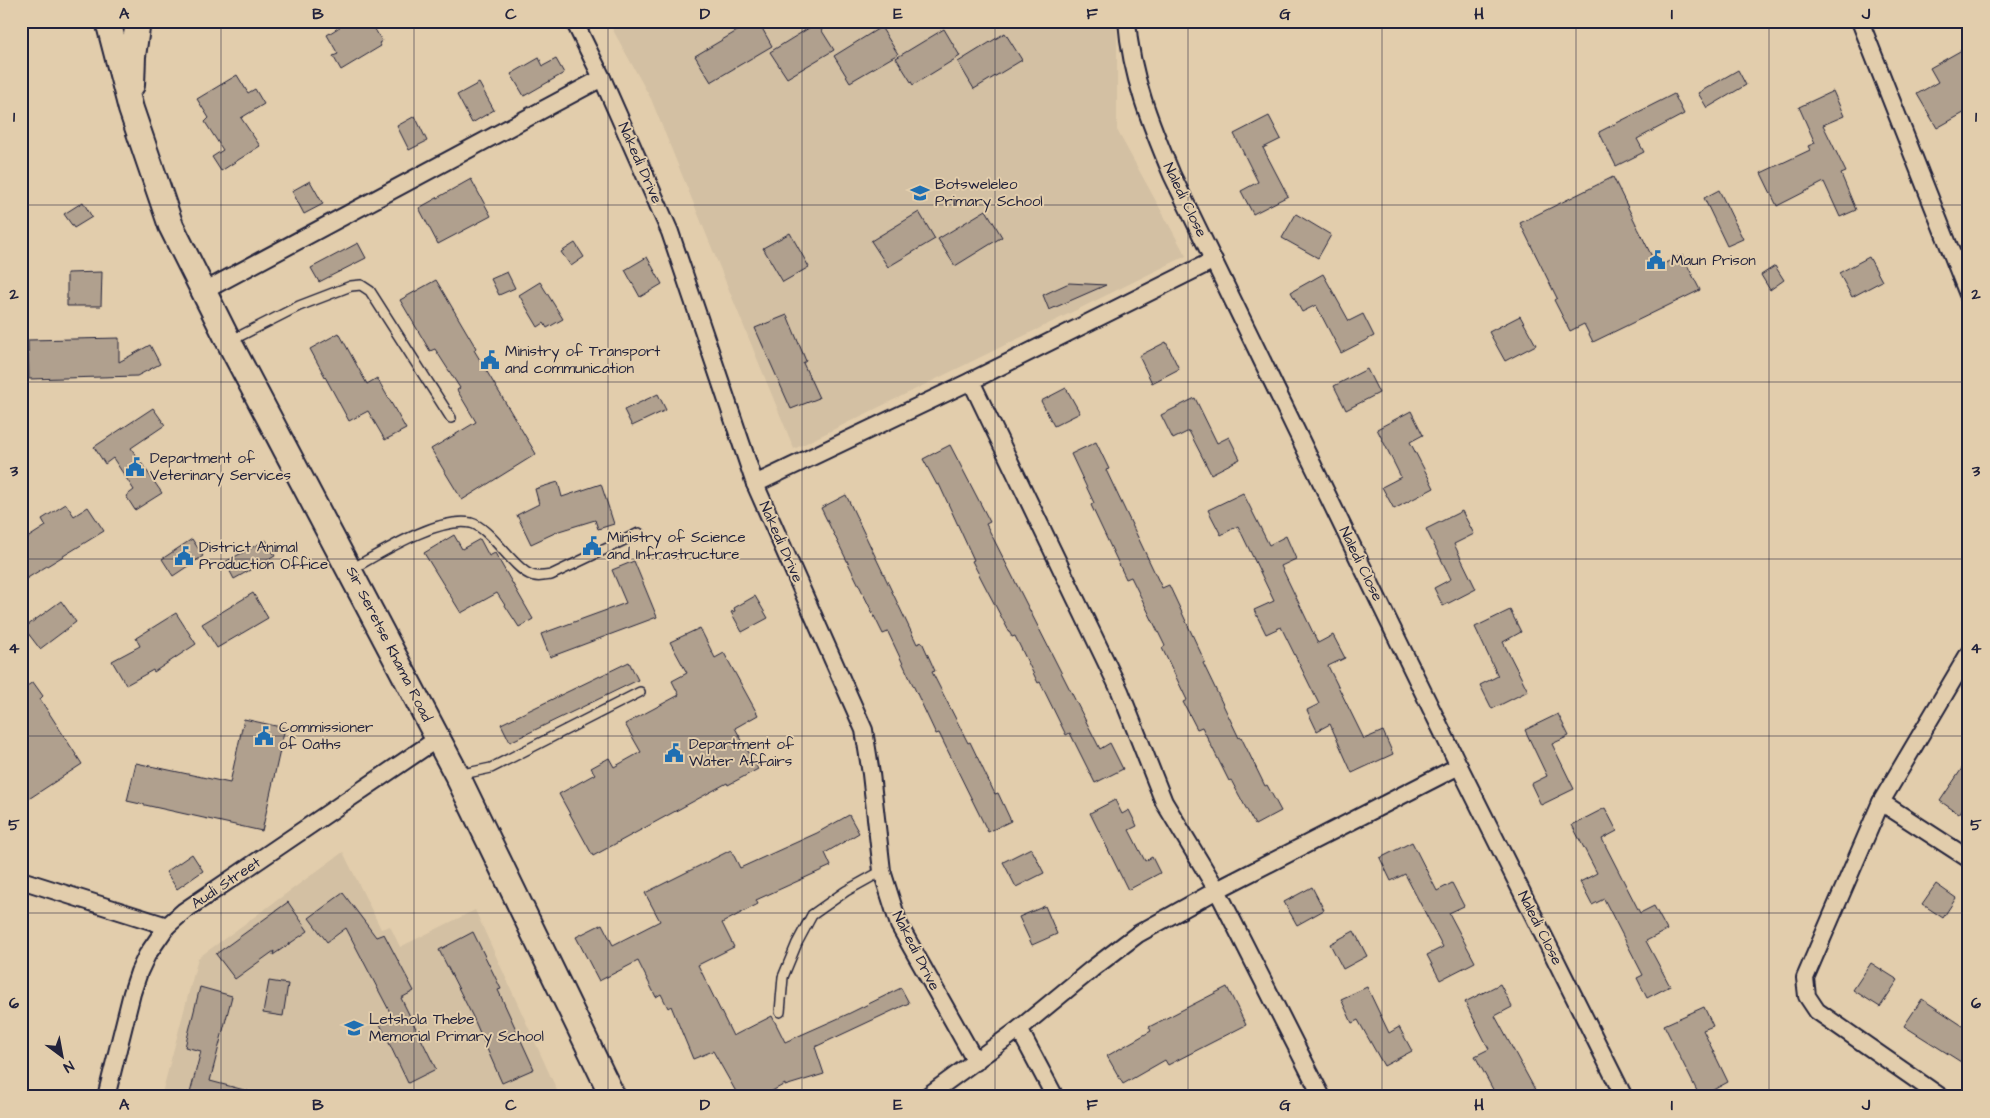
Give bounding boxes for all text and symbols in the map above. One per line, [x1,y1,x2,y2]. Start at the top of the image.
text: A [119,3,130,25]
text: B [312,3,324,25]
text: C [505,3,517,25]
text: D [700,3,711,25]
text: E [893,3,903,25]
text: F [1086,3,1098,25]
text: G [1279,3,1291,25]
text: H [1474,3,1484,25]
text: I [1671,3,1673,25]
text: J [1861,3,1871,25]
text: 1 [13,106,16,128]
text: 1 [1975,106,1978,128]
street label: Nakedi Drive [613,119,667,207]
street label: Naledi Close [1158,159,1212,241]
place label: Botsweleleo Primary School [935,174,1043,213]
school or university icon: Botsweleleo Primary School [909,182,931,204]
public building icon: Maun Prison [1645,249,1667,271]
place label: Maun Prison [1671,250,1756,271]
text: 2 [8,283,19,305]
text: 2 [1970,283,1981,305]
place label: Ministry of Transport and communication [505,341,660,379]
public building icon: Ministry of Transport and communication [479,349,501,371]
place label: Department of Veterinary Services [150,448,292,487]
public building icon: Department of Veterinary Services [124,456,146,478]
text: 3 [9,460,19,482]
text: 3 [1971,460,1981,482]
street label: Nakedi Drive [754,498,808,586]
street label: Naledi Close [1334,523,1388,605]
place label: Ministry of Science and Infrastructure [607,527,746,565]
public building icon: Ministry of Science and Infrastructure [581,535,603,557]
place label: District Animal Production Office [199,537,328,575]
public building icon: District Animal Production Office [173,545,195,567]
street label: Sir Seretse Khama Road [341,563,438,726]
text: 4 [9,637,20,659]
text: 4 [1971,637,1982,659]
place label: Commissioner of Oaths [279,717,373,755]
public building icon: Commissioner of Oaths [253,725,275,747]
place label: Department of Water Affairs [689,734,794,772]
public building icon: Department of Water Affairs [663,742,685,764]
text: 5 [8,814,20,836]
text: 5 [1970,814,1982,836]
street label: Audi Street [187,852,265,914]
street label: Naledi Close [1512,887,1568,969]
street label: Nakedi Drive [887,908,945,994]
text: 6 [9,992,19,1014]
text: 6 [1971,992,1981,1014]
place label: Letshola Thebe Memorial Primary School [369,1009,544,1048]
school or university icon: Letshola Thebe Memorial Primary School [343,1017,365,1039]
north arrow [38,1030,88,1080]
text: N [59,1055,77,1077]
text: A [119,1094,130,1116]
text: B [312,1094,324,1116]
text: C [505,1094,517,1116]
text: D [700,1094,711,1116]
text: E [893,1094,903,1116]
text: F [1086,1094,1098,1116]
text: G [1279,1094,1291,1116]
text: H [1474,1094,1484,1116]
text: I [1671,1094,1673,1116]
text: J [1861,1094,1871,1116]

